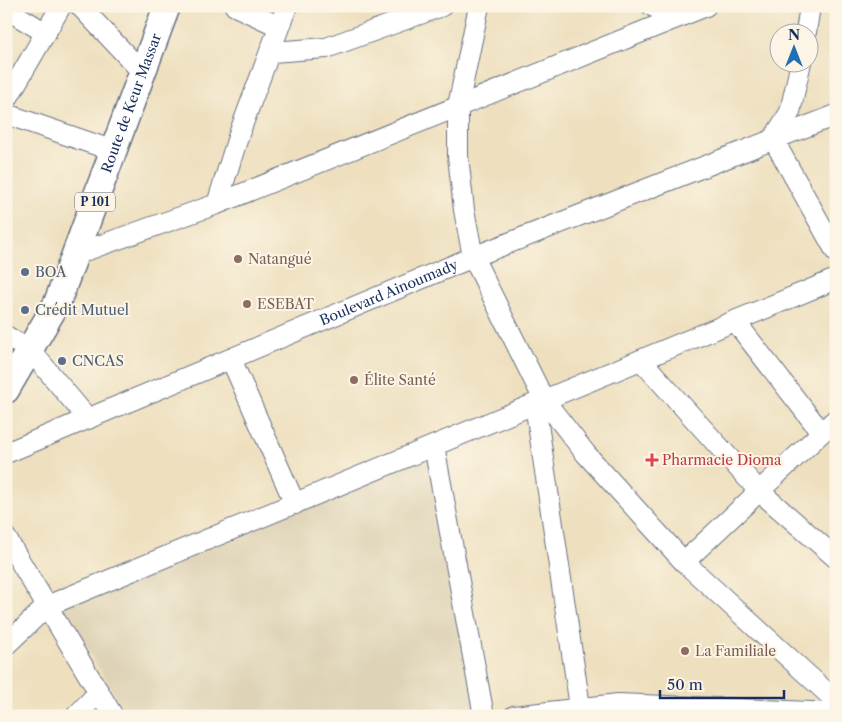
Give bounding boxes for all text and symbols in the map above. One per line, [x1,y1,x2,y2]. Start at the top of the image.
north arrow [770,22,820,72]
text: N [788,26,800,44]
street label: Route de Keur Massar [97,31,165,175]
road number: P 101 [75,192,115,212]
place label: Natangué [248,250,312,268]
marker: Natangué [232,253,244,265]
street label: Boulevard Ainoumady [317,255,461,329]
place label: BOA [35,263,67,281]
marker: BOA [19,266,31,278]
place label: ESEBAT [257,295,314,313]
marker: ESEBAT [241,298,253,310]
place label: Crédit Mutuel [35,301,129,319]
marker: Crédit Mutuel [19,304,31,316]
place label: CNCAS [72,352,124,370]
marker: CNCAS [56,355,68,367]
place label: Élite Santé [364,371,436,389]
marker: Élite Santé [348,374,360,386]
place label: Pharmacie Dioma [662,451,782,469]
marker: Pharmacie Dioma [646,454,658,466]
place label: La Familiale [695,642,776,660]
marker: La Familiale [679,645,691,657]
scale bar [660,667,783,699]
text: 50 m [667,675,703,694]

